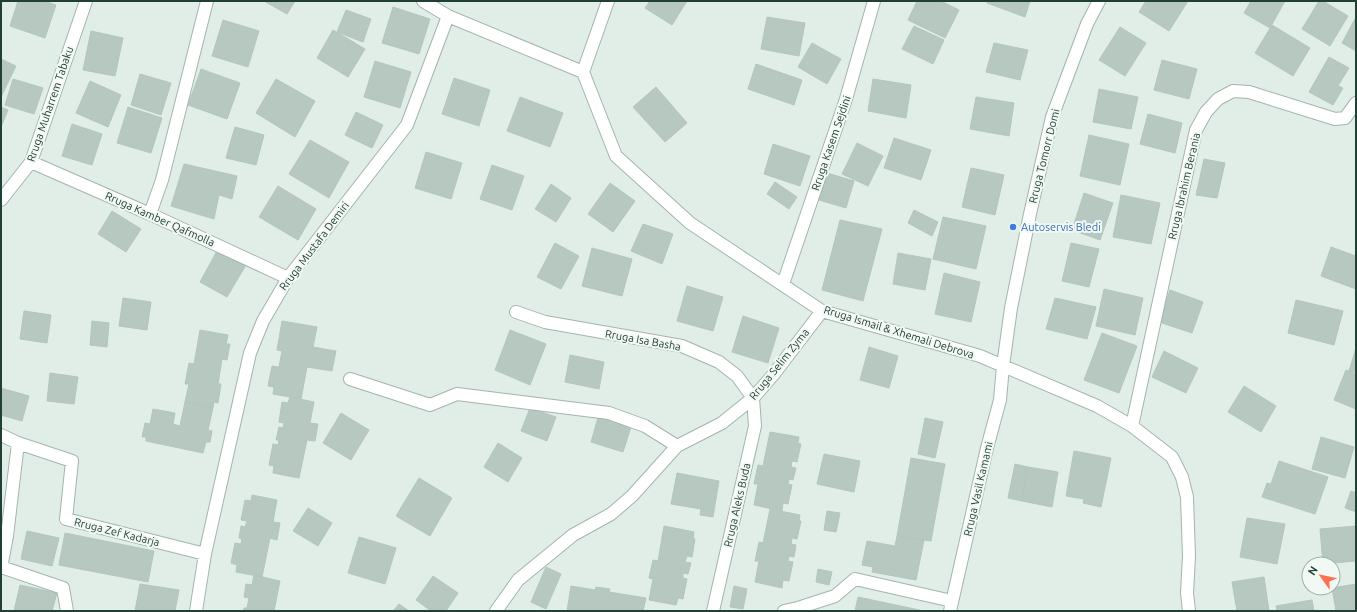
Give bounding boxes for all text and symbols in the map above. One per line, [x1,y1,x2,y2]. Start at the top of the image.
street label: Rruga Muharrem Tabaku [25,45,75,163]
street label: Rruga Kasem Sejdini [809,94,853,192]
street label: Rruga Tomorr Domi [1026,107,1062,205]
street label: Rruga Ibrahim Berania [1166,131,1202,241]
street label: Rruga Kamber Qafmolla [103,189,217,249]
street label: Rruga Mustafa Demiri [277,199,351,293]
place label: Autoservis Bledi [1021,221,1101,233]
marker: Autoservis Bledi [1008,222,1018,232]
street label: Rruga Ismail & Xhemali Debrova [822,303,976,361]
street label: Rruga Selim Zyma [747,326,811,402]
street label: Rruga Isa Basha [604,327,682,353]
street label: Rruga Vasil Kamami [961,440,995,538]
street label: Rruga Aleks Buda [721,462,753,548]
street label: Rruga Zef Kadarja [73,516,161,548]
north arrow [1301,556,1341,596]
text: N [1305,564,1320,577]

